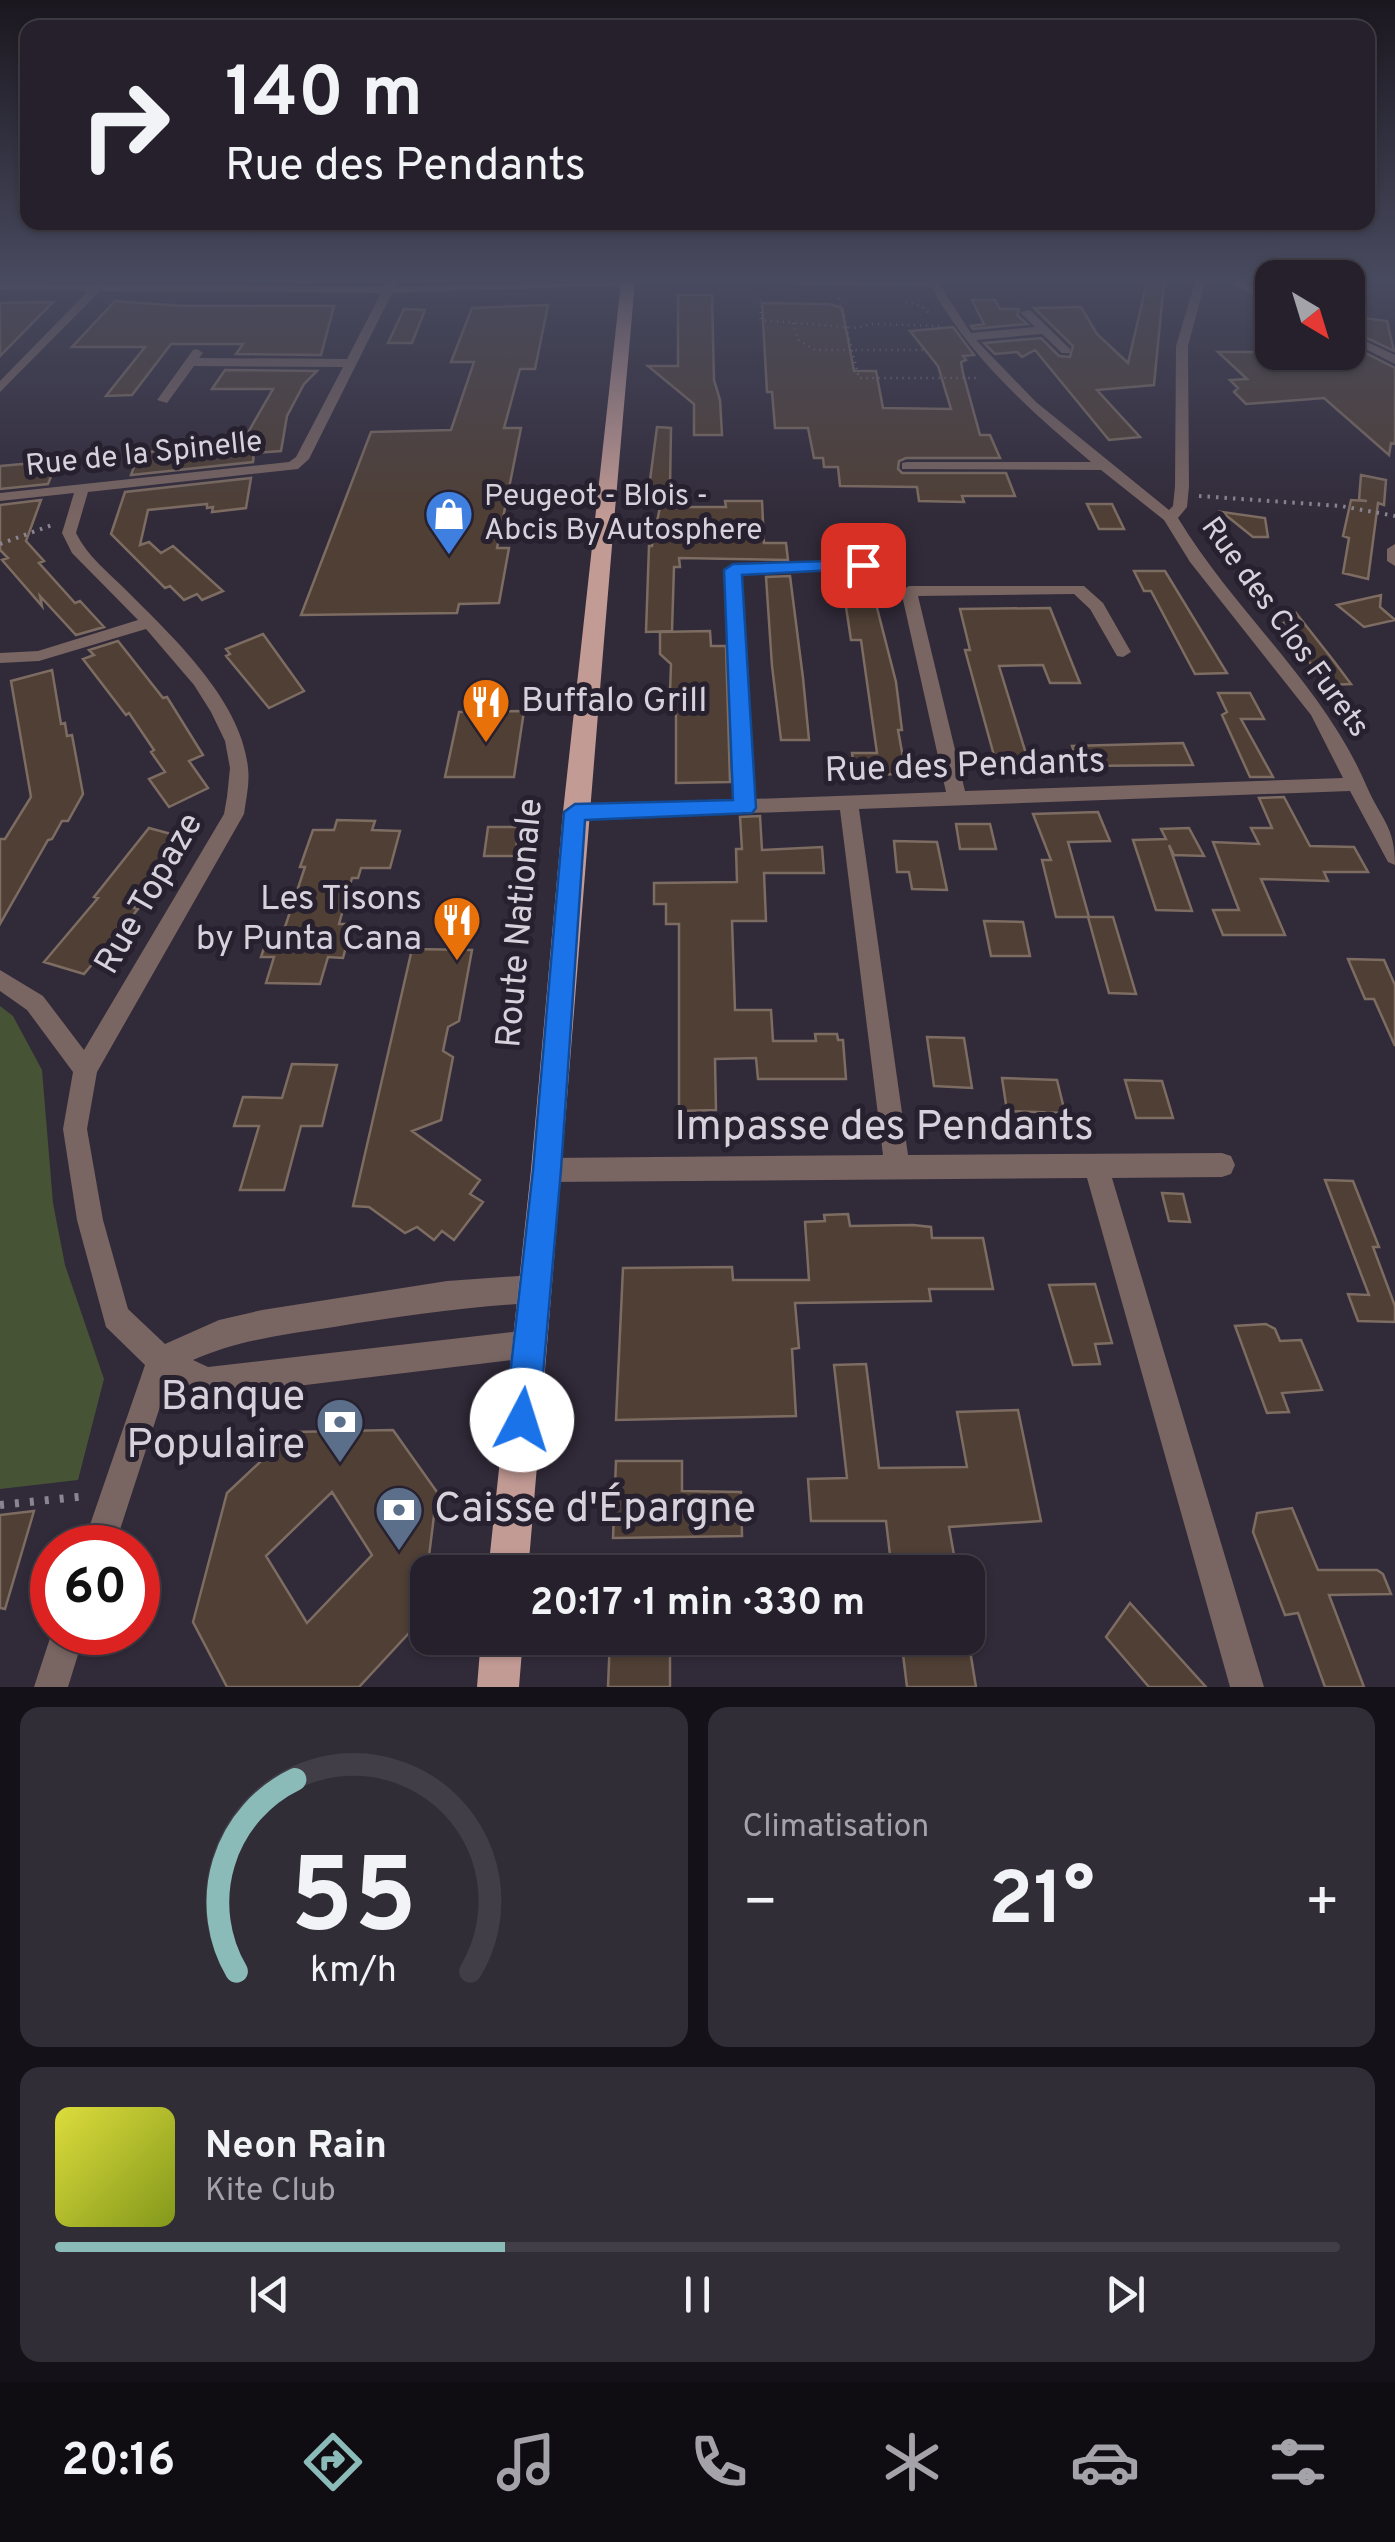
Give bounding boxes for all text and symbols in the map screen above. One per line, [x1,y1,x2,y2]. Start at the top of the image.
text: 140 m [225,52,423,141]
icon: right [60,60,190,190]
text: Rue des Pendants [225,139,586,196]
north arrow [1255,260,1365,370]
map controls [1255,260,1365,370]
street label: Rue de la Spinelle [24,424,264,486]
place label: Peugeot - Blois - Abcis By Autosphere [484,479,762,550]
shop icon: Peugeot - Blois - Abcis By Autosphere [423,488,475,556]
street label: Rue des Clos Furets [1192,511,1376,745]
pin [821,523,906,608]
icon: arrive [836,538,891,593]
restaurant icon: Buffalo Grill [460,676,512,744]
place label: Buffalo Grill [521,680,707,724]
street label: Rue des Pendants [824,740,1106,794]
street label: Route Nationale [488,796,554,1050]
street label: Rue Topaze [86,805,214,983]
place label: Les Tisons by Punta Cana [196,878,422,962]
restaurant icon: Les Tisons by Punta Cana [431,894,483,962]
street label: Impasse des Pendants [674,1102,1094,1155]
position arrow [470,1368,574,1472]
place label: Banque Populaire [126,1372,305,1473]
bank icon: Banque Populaire [314,1396,366,1464]
place label: Caisse d'Épargne [434,1482,756,1537]
bank icon: Caisse d'Épargne [373,1484,425,1552]
speed limit sign: 60 [30,1525,160,1655]
text: 20:17 · 1 min · 330 m [530,1580,865,1629]
text: Climatisation [743,1808,929,1848]
text: 55 [290,1837,417,1969]
text: 21° [988,1856,1095,1951]
text: − [743,1870,778,1940]
text: + [1305,1870,1340,1940]
text: km/h [310,1949,397,1995]
text: Neon Rain [205,2123,387,2172]
text: Kite Club [205,2172,336,2212]
icon: previous [242,2267,297,2322]
icon: pause [670,2267,725,2322]
icon: next [1098,2267,1153,2322]
icon: directions [298,2427,368,2497]
icon: music [491,2427,561,2497]
icon: phone [684,2427,754,2497]
icon: climate [877,2427,947,2497]
icon: car [1070,2427,1140,2497]
icon: filters [1263,2427,1333,2497]
text: 20:16 [62,2434,175,2491]

